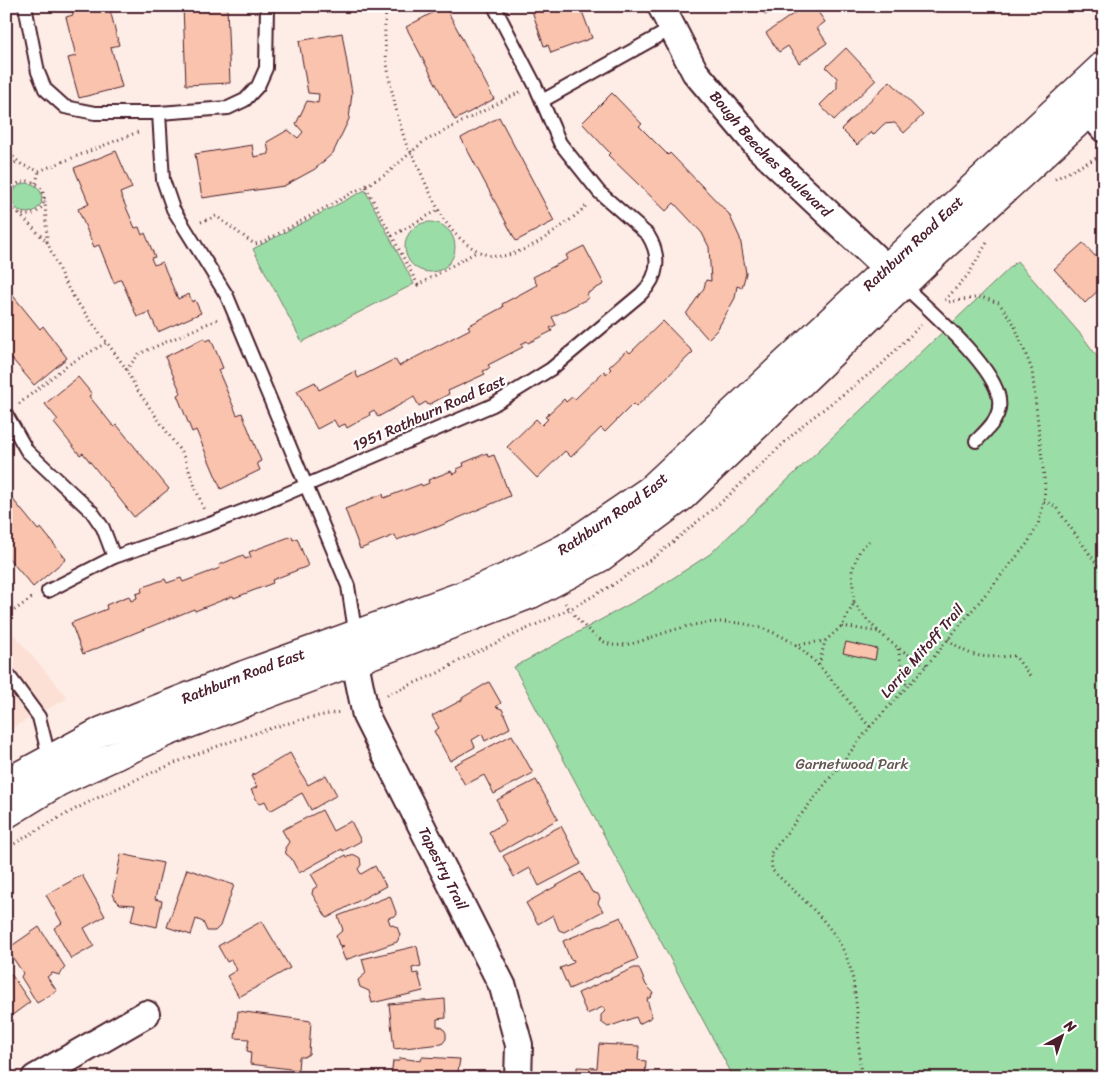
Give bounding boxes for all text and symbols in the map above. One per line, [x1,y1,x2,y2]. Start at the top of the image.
street label: Bough Beeches Boulevard [703,85,839,225]
street label: Rathburn Road East [857,189,970,298]
street label: 1951 Rathburn Road East [348,367,510,459]
street label: Rathburn Road East [553,466,675,563]
street label: Lorrie Mitoff Trail [873,597,971,704]
street label: Rathburn Road East [178,641,309,711]
park label: Garnetwood Park [796,751,909,777]
street label: Tapestry Trail [411,822,475,915]
north arrow [1038,1012,1088,1062]
text: N [1058,1013,1082,1039]

